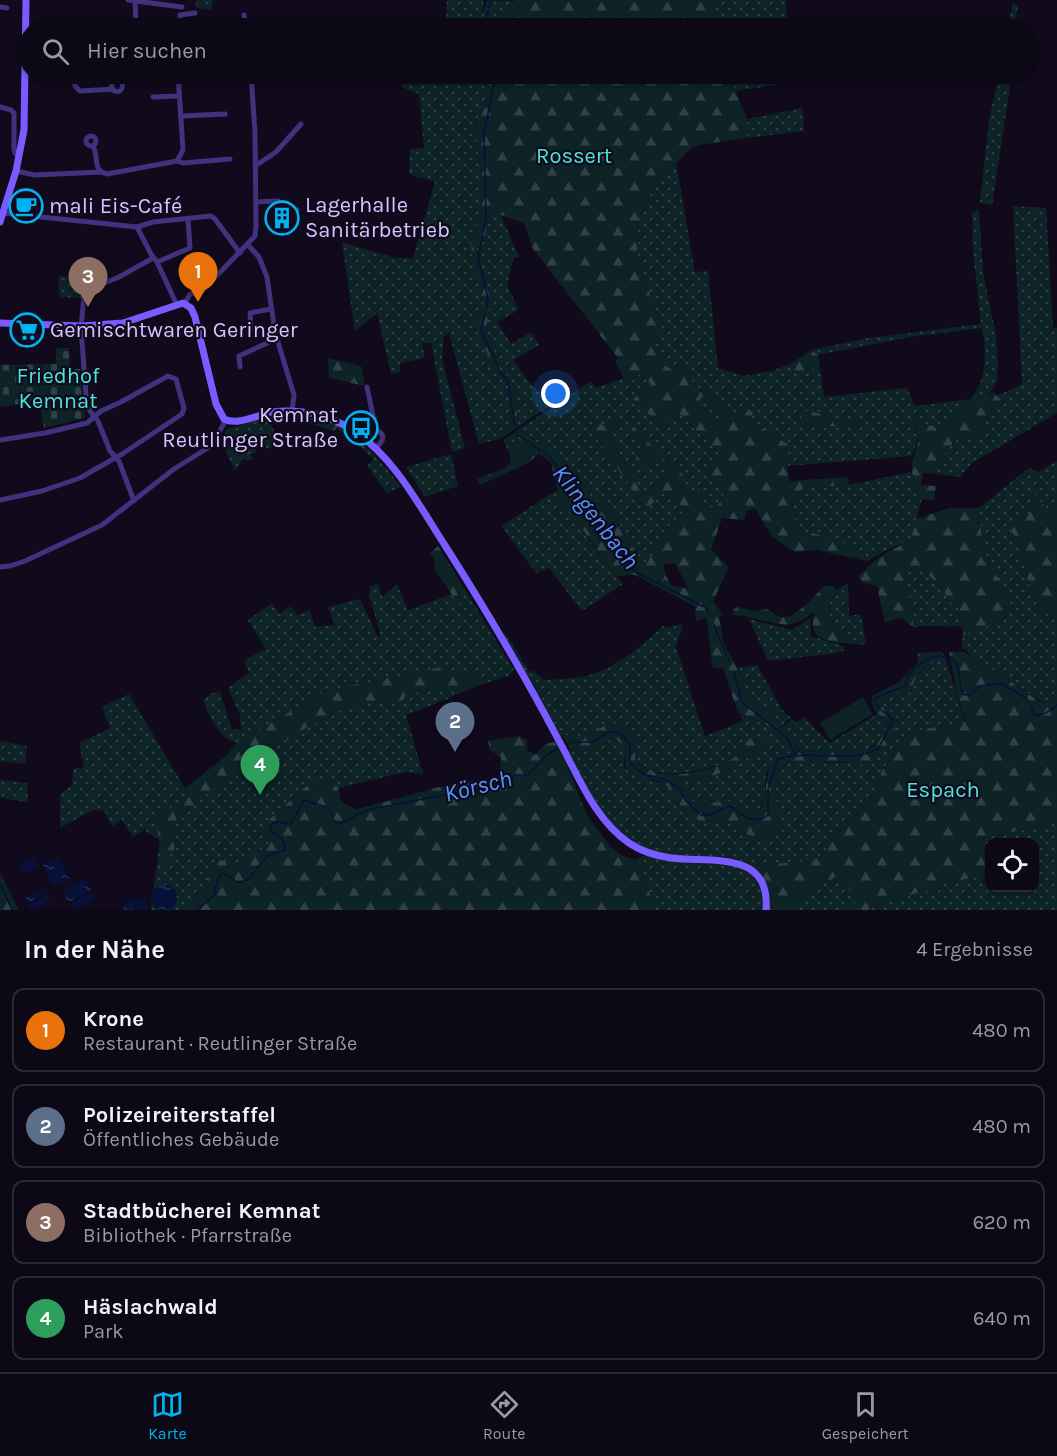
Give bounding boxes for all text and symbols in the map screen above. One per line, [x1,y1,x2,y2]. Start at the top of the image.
search box [18,18,1039,84]
icon: search [39,35,72,68]
text: Hier suchen [87,38,207,64]
park label: Rossert [536,143,612,169]
cafe icon: mali Eis-Café [8,188,44,224]
place label: Lagerhalle Sanitärbetrieb [305,192,450,243]
place label: mali Eis-Café [49,193,182,219]
building icon: Lagerhalle Sanitärbetrieb [264,200,300,236]
pin: 1 [178,252,218,302]
pin: 3 [68,258,107,307]
supermarket icon: Gemischtwaren Geringer [9,312,45,348]
place label: Gemischtwaren Geringer [50,317,298,343]
park label: Friedhof Kemnat [16,363,100,414]
your location [541,379,570,408]
place label: Kemnat Reutlinger Straße [162,402,338,453]
bus stop icon: Kemnat Reutlinger Straße [343,410,379,446]
water label: Klingenbach [547,460,645,574]
pin: 2 [436,702,474,752]
pin: 4 [240,746,280,795]
water label: Körsch [441,764,515,808]
park label: Espach [906,777,980,803]
map controls [985,838,1039,892]
button: locate [985,838,1039,892]
text: In der Nähe [24,934,165,965]
text: 4 Ergebnisse [916,938,1033,961]
text: Krone [83,1006,144,1032]
text: 1 [42,1019,49,1042]
text: 480 m [972,1019,1031,1042]
text: Restaurant · Reutlinger Straße [83,1032,357,1055]
text: Polizeireiterstaffel [83,1102,276,1128]
text: 2 [39,1115,52,1138]
text: 480 m [972,1115,1031,1138]
text: Öffentliches Gebäude [83,1128,279,1151]
text: Stadtbücherei Kemnat [83,1198,320,1224]
text: 3 [39,1211,52,1234]
text: 620 m [973,1211,1031,1234]
text: Bibliothek · Pfarrstraße [83,1224,292,1247]
text: Häslachwald [83,1294,218,1320]
text: 4 [40,1307,51,1330]
text: 640 m [973,1307,1031,1330]
text: Park [83,1320,124,1343]
tab: Karte [148,1388,187,1443]
tab: Route [483,1388,525,1443]
tab: Gespeichert [822,1388,909,1443]

